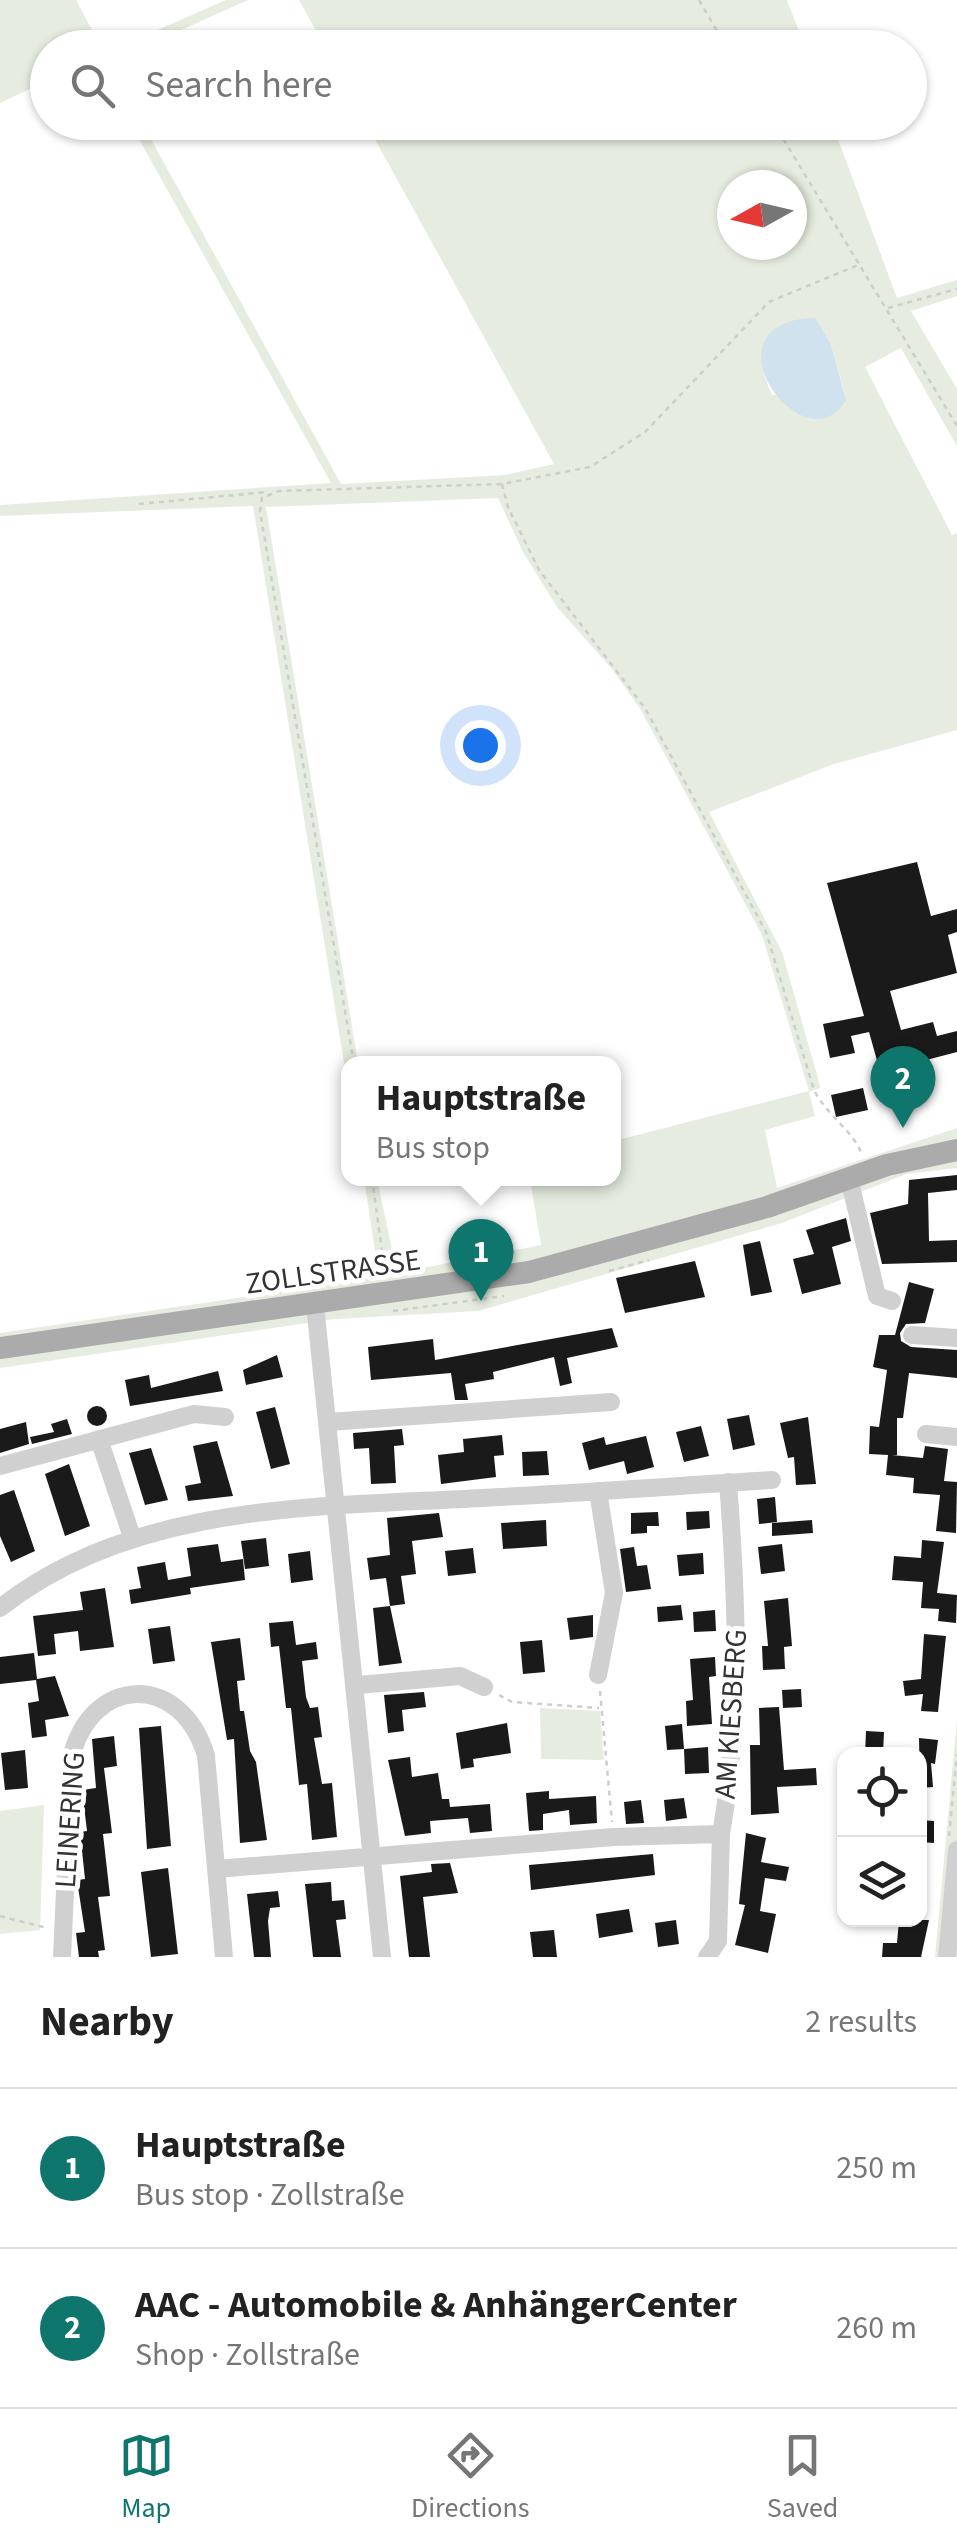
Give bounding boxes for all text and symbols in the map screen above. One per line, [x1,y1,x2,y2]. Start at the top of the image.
search box [30,30,927,140]
icon: search [65,58,120,113]
text: Search here [145,58,332,112]
north arrow [717,170,807,260]
your location [455,720,506,771]
pin: 2 [870,1046,936,1128]
popup [341,1056,621,1186]
text: Hauptstraße [376,1071,586,1125]
text: Bus stop [376,1125,490,1171]
pin: 1 [448,1218,514,1301]
street label: ZOLLSTRASSE [243,1238,423,1306]
street label: AM KIESBERG [704,1628,758,1800]
map controls [837,1747,927,1927]
button: locate [837,1747,927,1837]
street label: LEINERING [44,1750,96,1890]
button: layers [837,1837,927,1927]
text: Nearby [40,1992,174,2052]
text: 2 results [805,1999,917,2045]
text: Hauptstraße [135,2118,346,2172]
text: 1 [64,2145,81,2191]
text: 250 m [836,2145,917,2191]
text: Bus stop · Zollstraße [135,2172,405,2218]
text: AAC - Automobile & AnhängerCenter [135,2278,737,2332]
text: 2 [64,2305,81,2351]
text: 260 m [836,2305,917,2351]
text: Shop · Zollstraße [135,2332,360,2378]
tab: Map [119,2428,174,2528]
tab: Directions [411,2428,530,2528]
tab: Saved [767,2428,838,2528]

